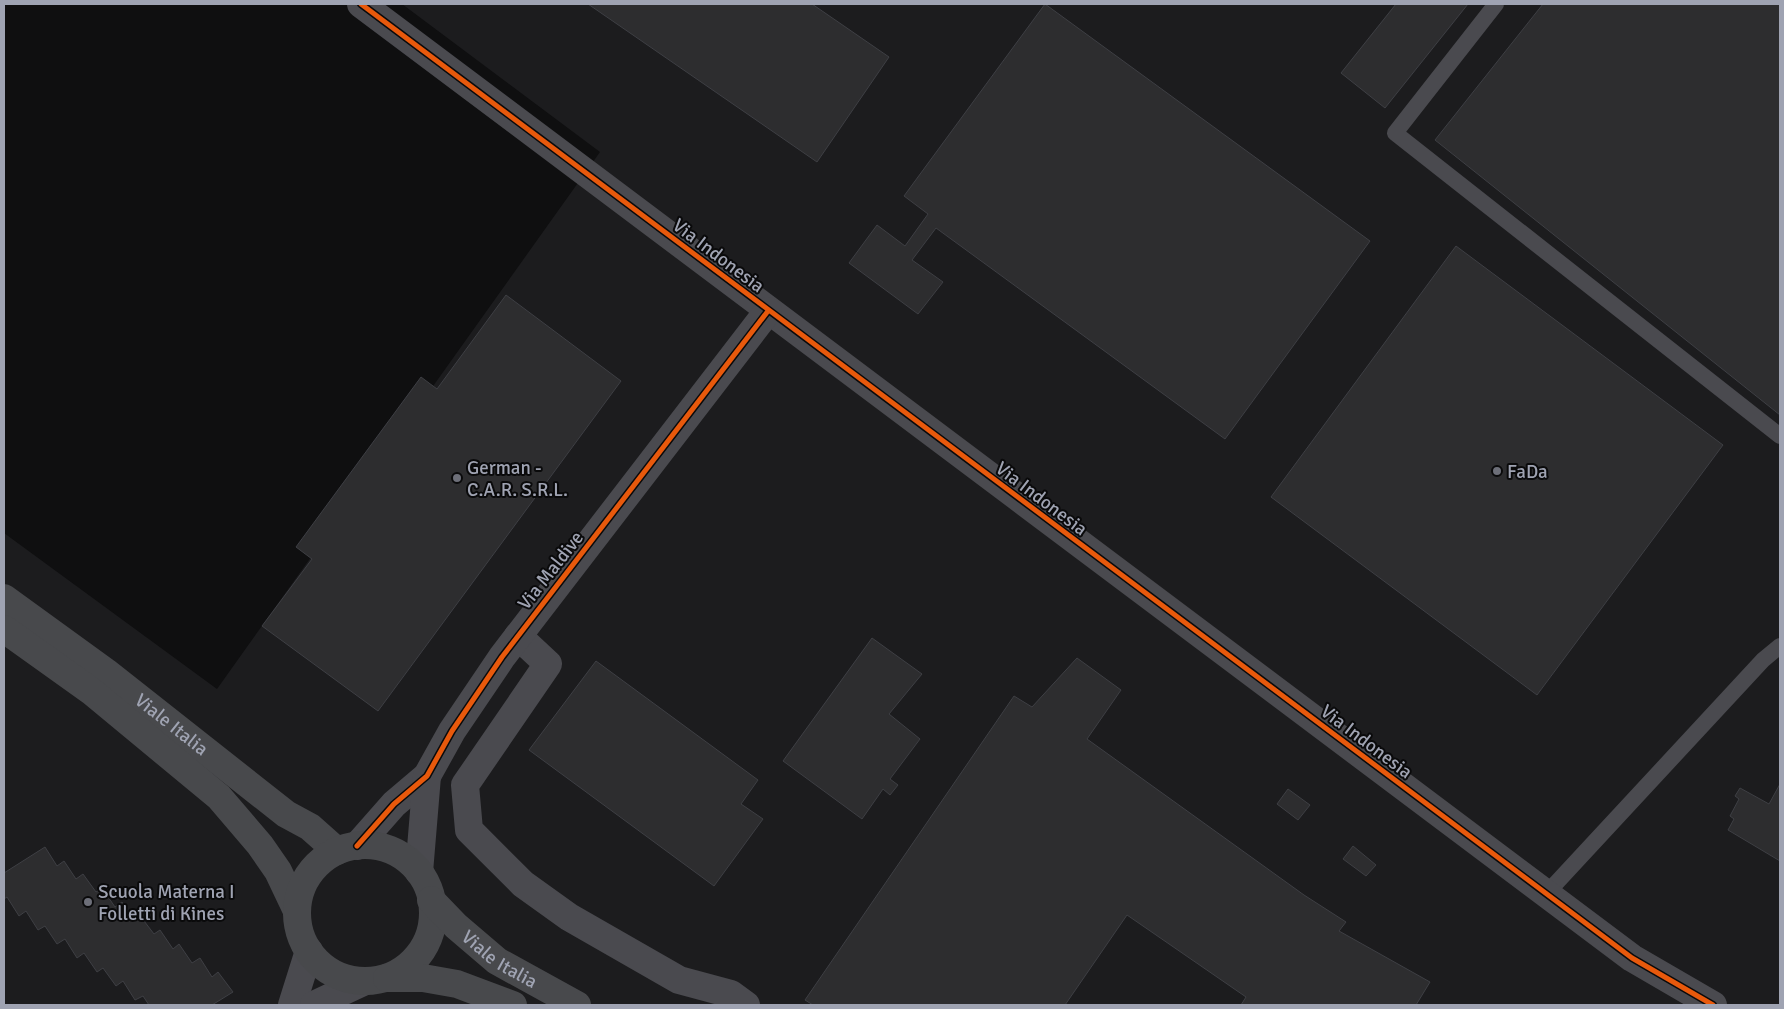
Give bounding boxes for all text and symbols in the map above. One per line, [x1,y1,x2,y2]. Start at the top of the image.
street label: Via Indonesia [668,213,769,298]
place label: German - C.A.R. S.R.L. [467,456,568,502]
street label: Via Indonesia [991,456,1092,541]
place label: FaDa [1507,460,1548,484]
marker: FaDa [1491,465,1503,477]
marker: German - C.A.R. S.R.L. [451,472,463,484]
street label: Via Maldive [513,527,589,615]
street label: Viale Italia [130,688,213,761]
street label: Via Indonesia [1316,699,1417,784]
place label: Scuola Materna I Folletti di Kines [98,880,235,926]
marker: Scuola Materna I Folletti di Kines [82,896,94,908]
street label: Viale Italia [456,925,541,994]

